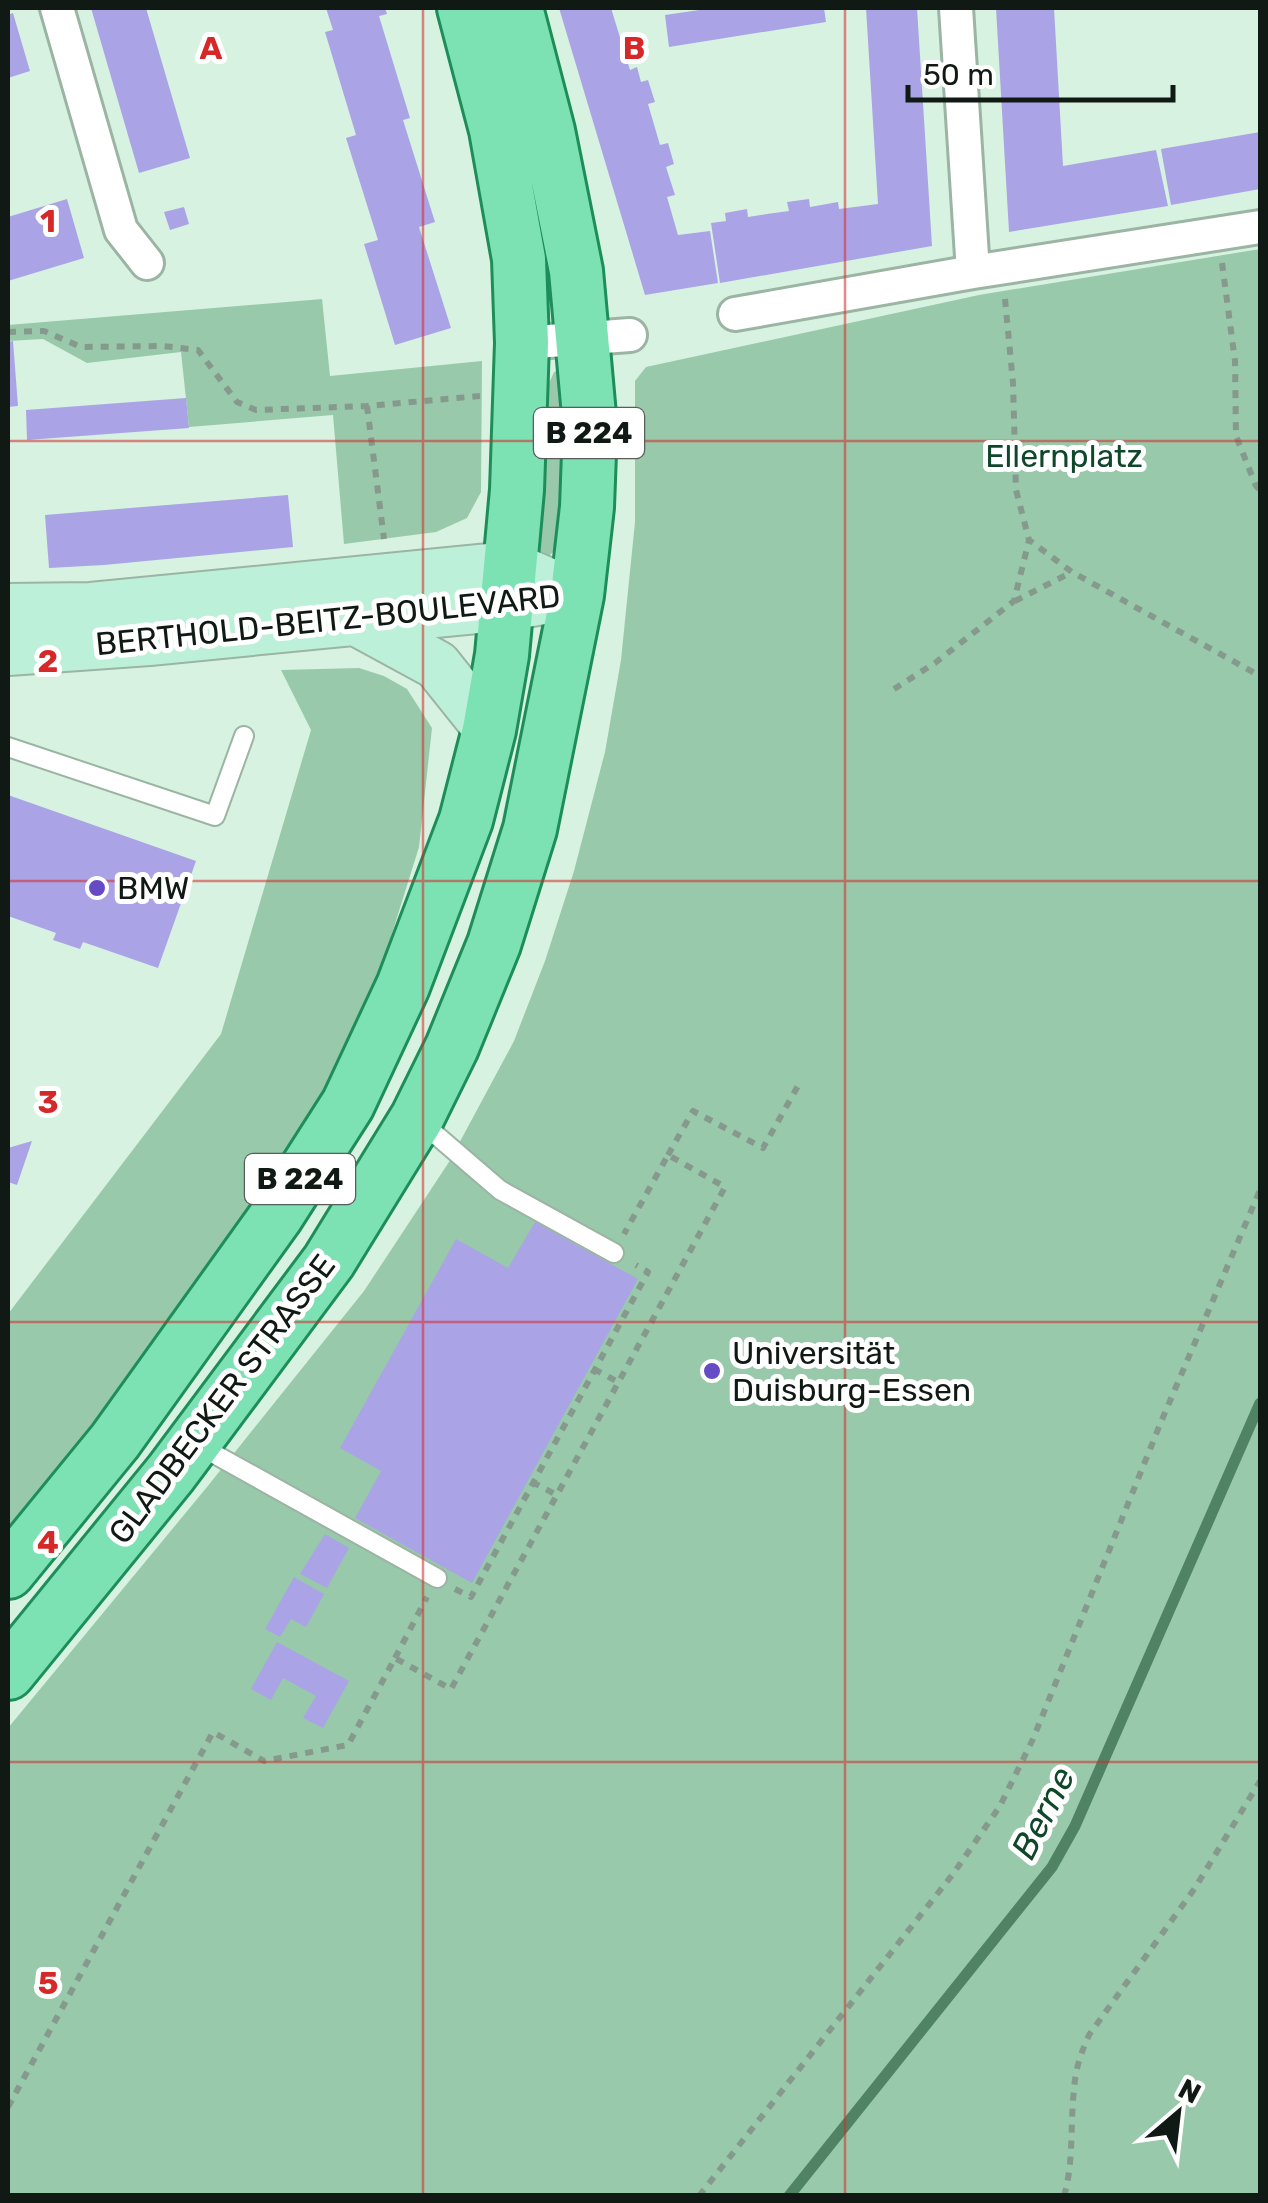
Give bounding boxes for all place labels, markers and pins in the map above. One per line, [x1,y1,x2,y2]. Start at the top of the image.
place label: BMW [117,869,189,907]
marker: BMW [86,877,108,899]
place label: Universität Duisburg-Essen [732,1334,971,1409]
marker: Universität Duisburg-Essen [701,1360,723,1382]

